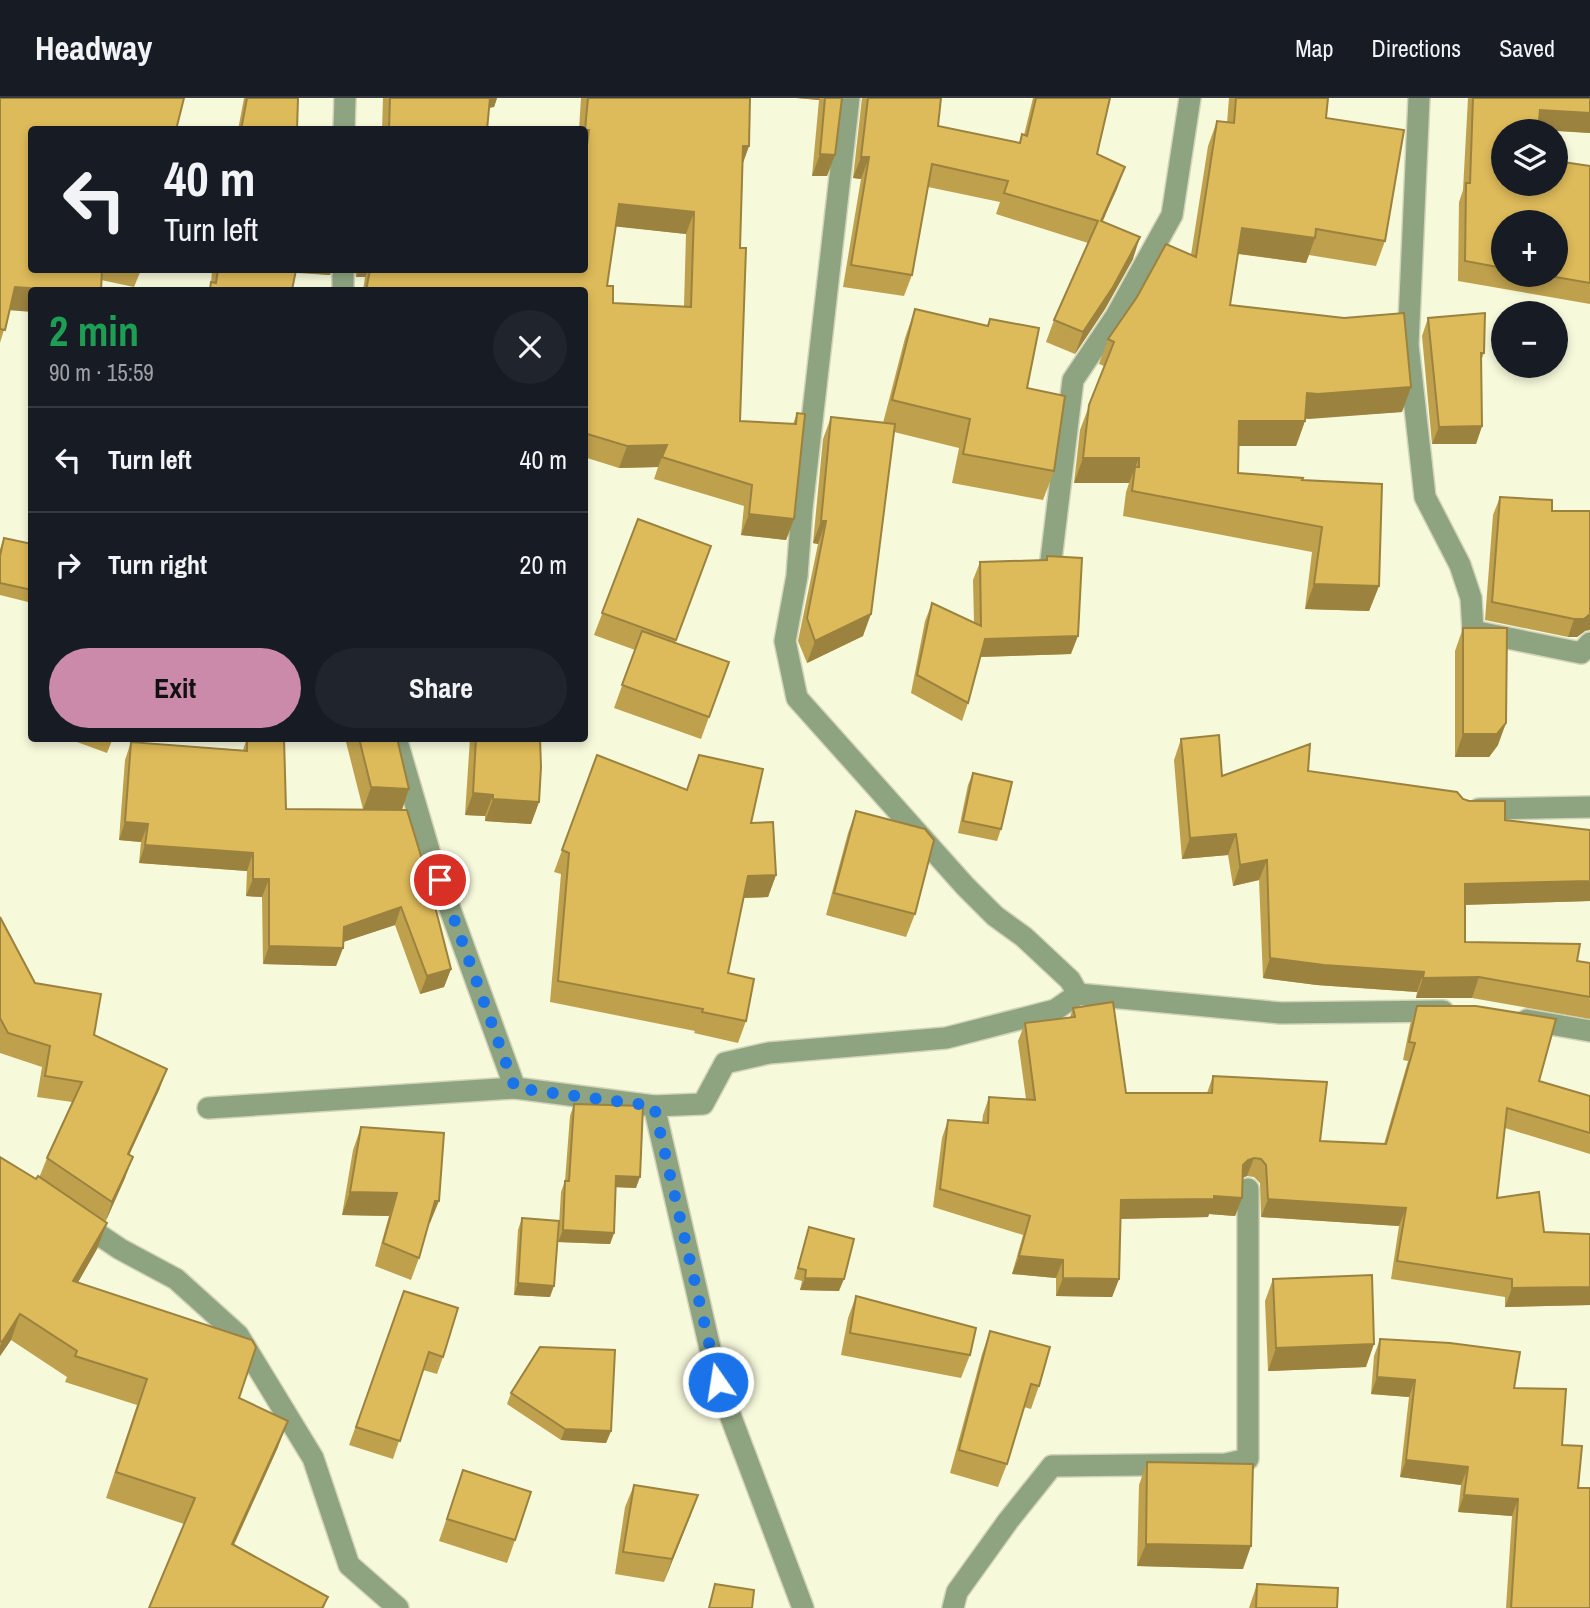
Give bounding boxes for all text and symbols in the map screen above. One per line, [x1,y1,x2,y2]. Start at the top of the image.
text: Headway [35,26,152,70]
text: Map [1295,32,1333,64]
text: Directions [1371,32,1461,64]
text: Saved [1499,32,1555,64]
map controls [1491,119,1568,378]
button: layers [1491,119,1568,196]
text: 40 m [164,145,256,211]
icon: left [49,154,140,245]
text: Turn left [164,208,258,251]
button: + [1491,210,1568,287]
button: − [1491,301,1568,378]
text: 2 min [49,303,139,359]
button: close [493,310,567,384]
text: 90 m · 15:59 [49,357,154,388]
icon: left [49,441,87,479]
text: Turn left [108,442,192,477]
text: 40 m [520,442,567,477]
icon: right [49,546,87,584]
text: Turn right [108,547,207,582]
text: 20 m [520,547,567,582]
button: Exit [49,648,301,728]
button: Share [315,648,567,728]
pin [410,850,470,910]
icon: arrive [421,861,459,899]
position arrow [681,1345,755,1419]

